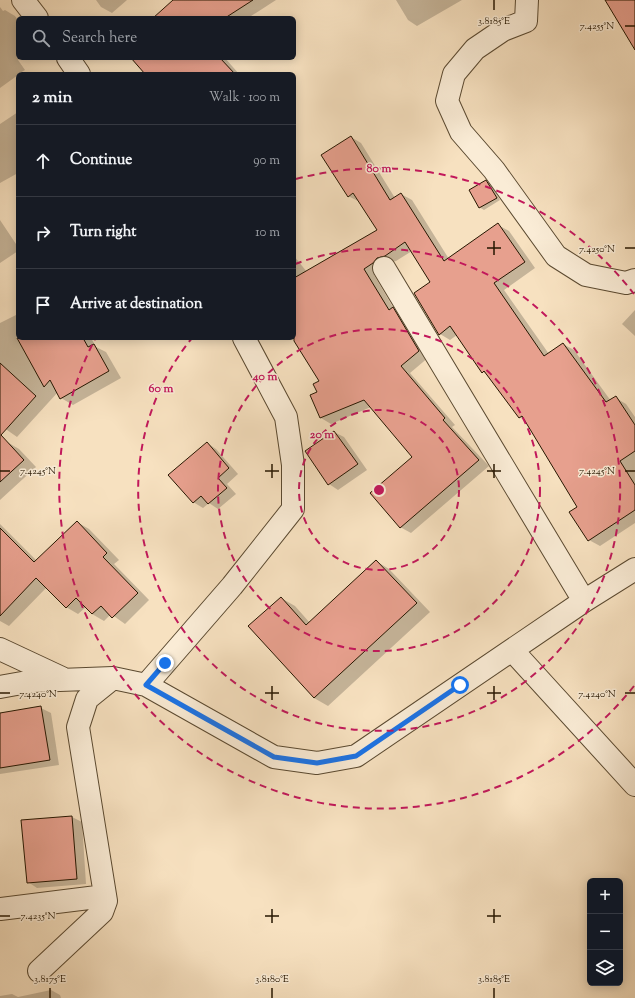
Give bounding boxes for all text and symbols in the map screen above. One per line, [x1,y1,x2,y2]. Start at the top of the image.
text: 3.8185°E [478,14,510,29]
search box [16,16,296,60]
text: 7.4255°N [580,19,614,34]
icon: search [30,27,52,49]
text: Search here [62,28,137,49]
text: 2 min [32,86,73,110]
text: Walk · 100 m [209,89,280,107]
icon: ahead [32,150,54,172]
text: Continue [70,150,132,171]
text: 90 m [253,152,280,170]
text: 80 m [367,160,391,178]
icon: right [32,222,54,244]
text: Turn right [70,222,136,243]
text: 10 m [255,224,280,242]
text: 7.4250°N [579,242,615,257]
icon: arrive [32,294,54,316]
text: Arrive at destination [70,294,203,315]
text: 40 m [252,368,277,386]
text: 60 m [149,380,173,398]
text: 20 m [310,426,334,444]
text: 7.4245°N [20,464,56,479]
text: 7.4245°N [579,464,615,479]
centre of rings [372,483,386,497]
route end [156,654,174,672]
route start [451,676,469,694]
text: 7.4240°N [19,687,57,702]
text: 7.4240°N [578,687,616,702]
map controls [587,878,623,986]
button: + [587,878,623,914]
text: 7.4235°N [21,909,55,924]
button: − [587,914,623,950]
button: layers [587,950,623,986]
text: 3.8175°E [34,972,66,987]
text: 3.8180°E [255,972,289,987]
text: 3.8185°E [478,972,510,987]

